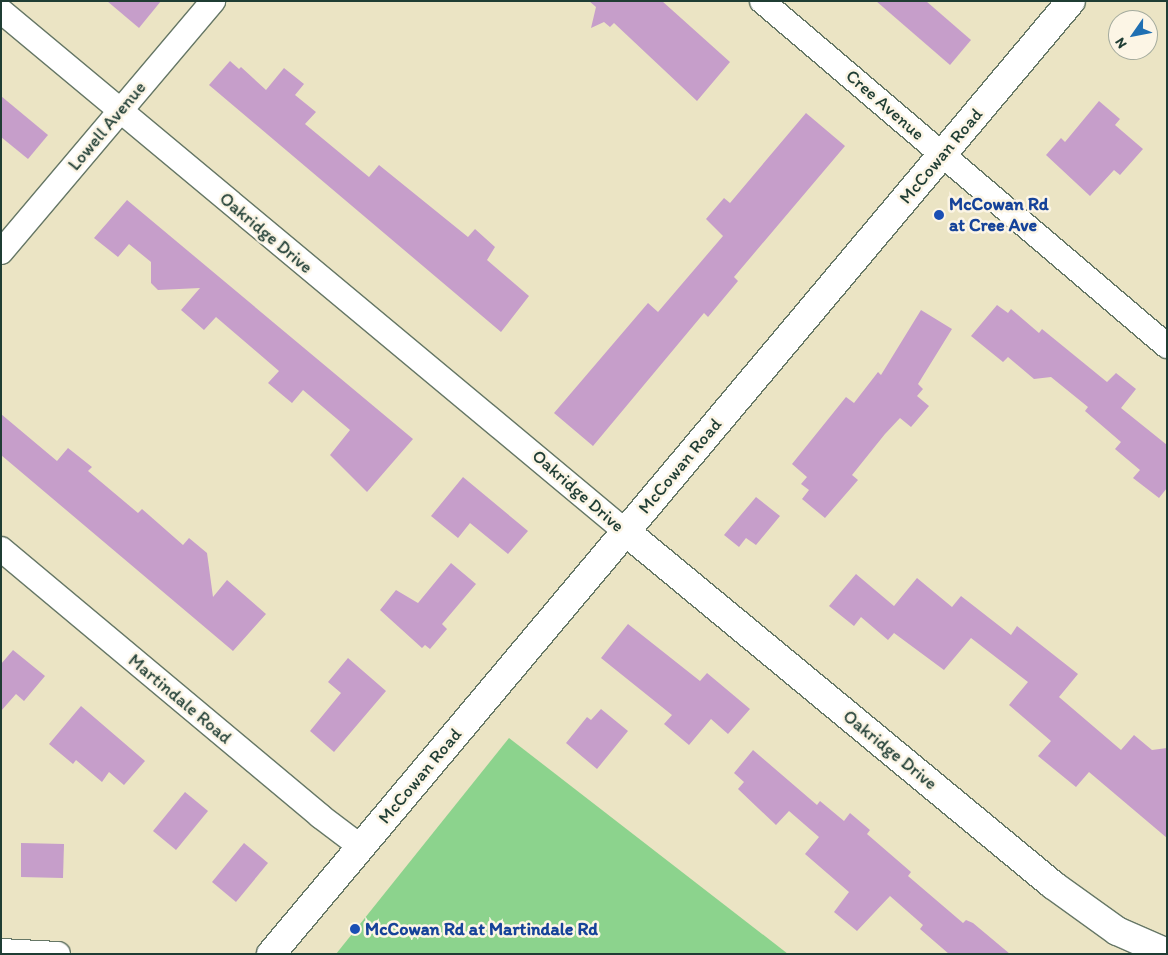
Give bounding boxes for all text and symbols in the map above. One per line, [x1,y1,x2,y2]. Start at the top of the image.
north arrow [1108,10,1158,60]
text: N [1111,34,1131,51]
street label: Cree Avenue [842,65,928,145]
street label: Lowell Avenue [63,77,151,175]
street label: McCowan Road [895,104,987,208]
street label: Oakridge Drive [215,188,317,278]
place label: McCowan Rd at Cree Ave [949,194,1048,236]
marker: McCowan Rd at Cree Ave [933,209,945,221]
street label: McCowan Road [634,414,726,518]
street label: Oakridge Drive [527,445,629,537]
street label: Martindale Road [124,650,236,748]
street label: Oakridge Drive [838,705,942,795]
street label: McCowan Road [374,724,466,828]
place label: McCowan Rd at Martindale Rd [365,918,599,940]
marker: McCowan Rd at Martindale Rd [349,923,361,935]

